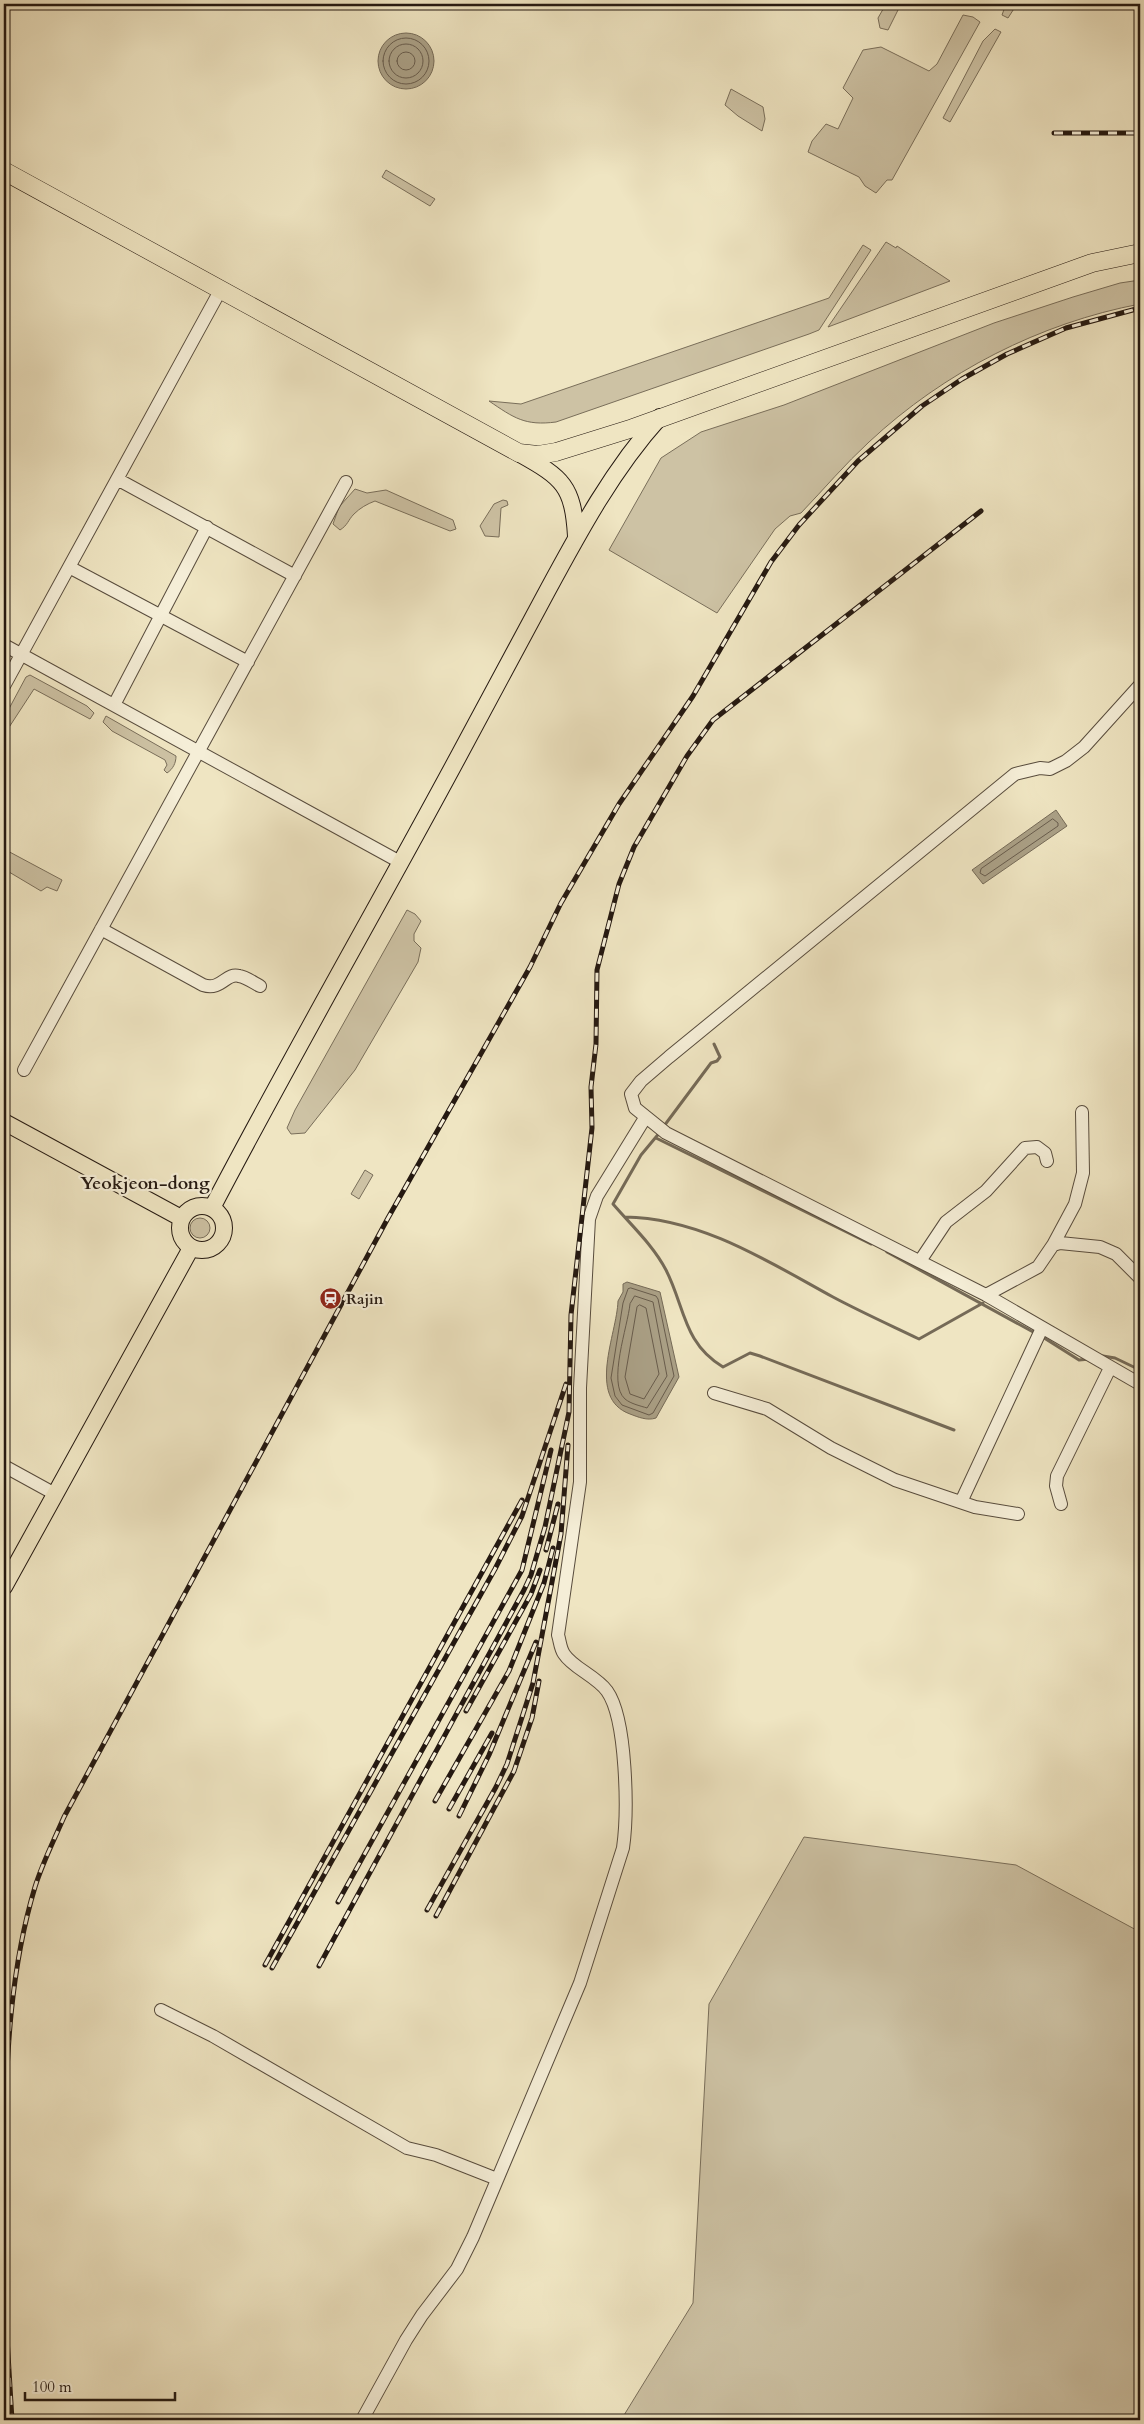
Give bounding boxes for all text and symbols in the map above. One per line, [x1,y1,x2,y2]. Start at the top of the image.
district label: Yeokjeon-dong [80,1171,210,1196]
station icon: Rajin [318,1287,342,1311]
place label: Rajin [346,1289,384,1309]
scale bar [25,2369,175,2401]
text: 100 m [32,2377,72,2397]

